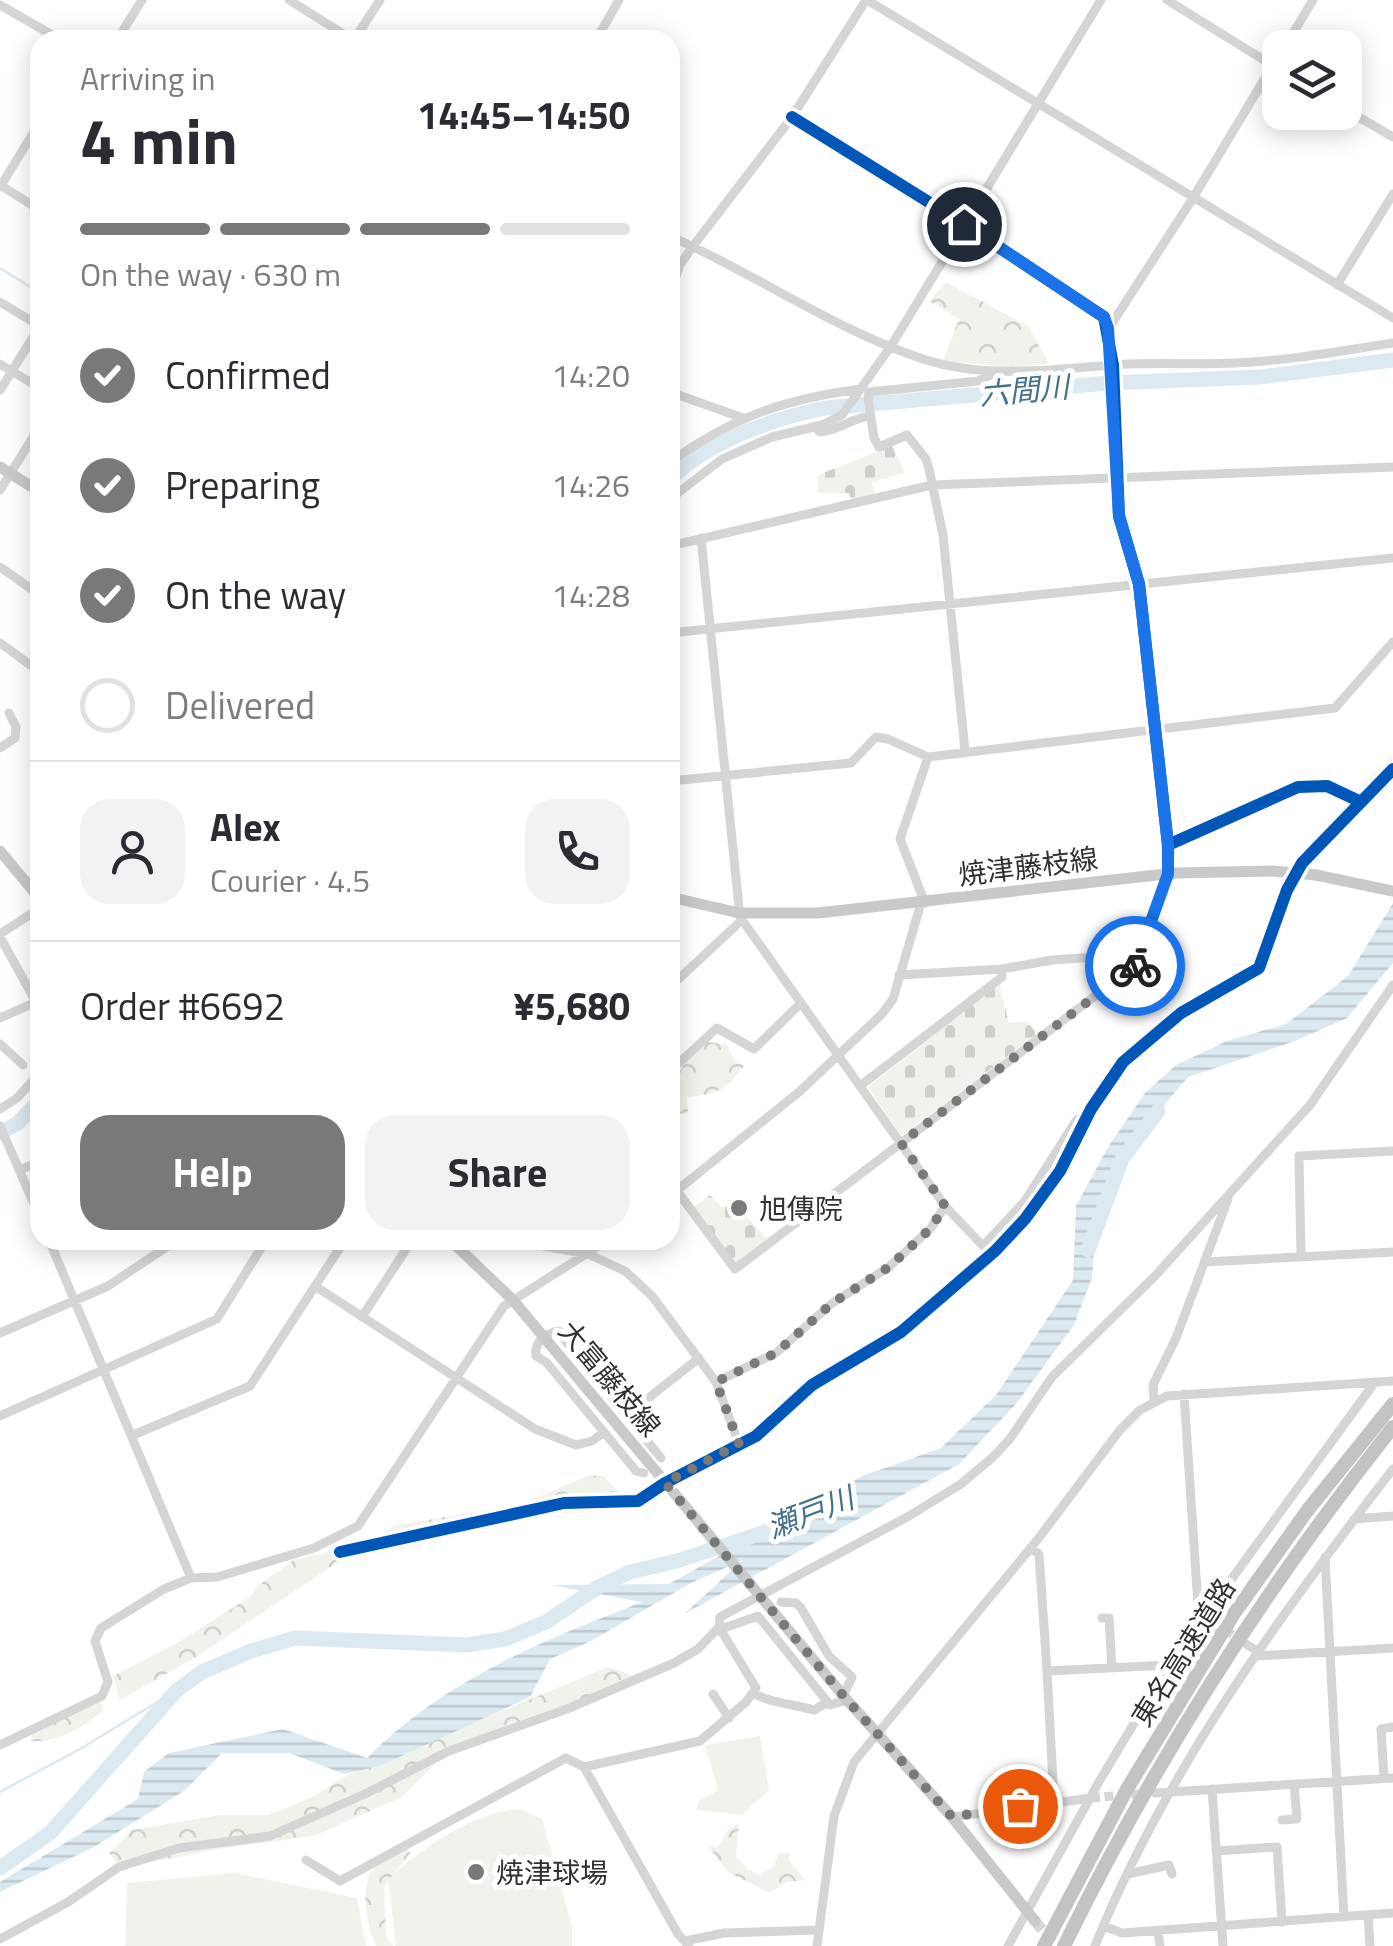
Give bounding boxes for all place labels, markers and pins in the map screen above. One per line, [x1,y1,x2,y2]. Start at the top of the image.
pin [922,182,1007,267]
place label: 旭傳院 [759,1187,843,1230]
marker: 旭傳院 [728,1197,750,1219]
pin [978,1764,1063,1849]
place label: 焼津球場 [496,1851,608,1894]
marker: 焼津球場 [465,1861,487,1883]

